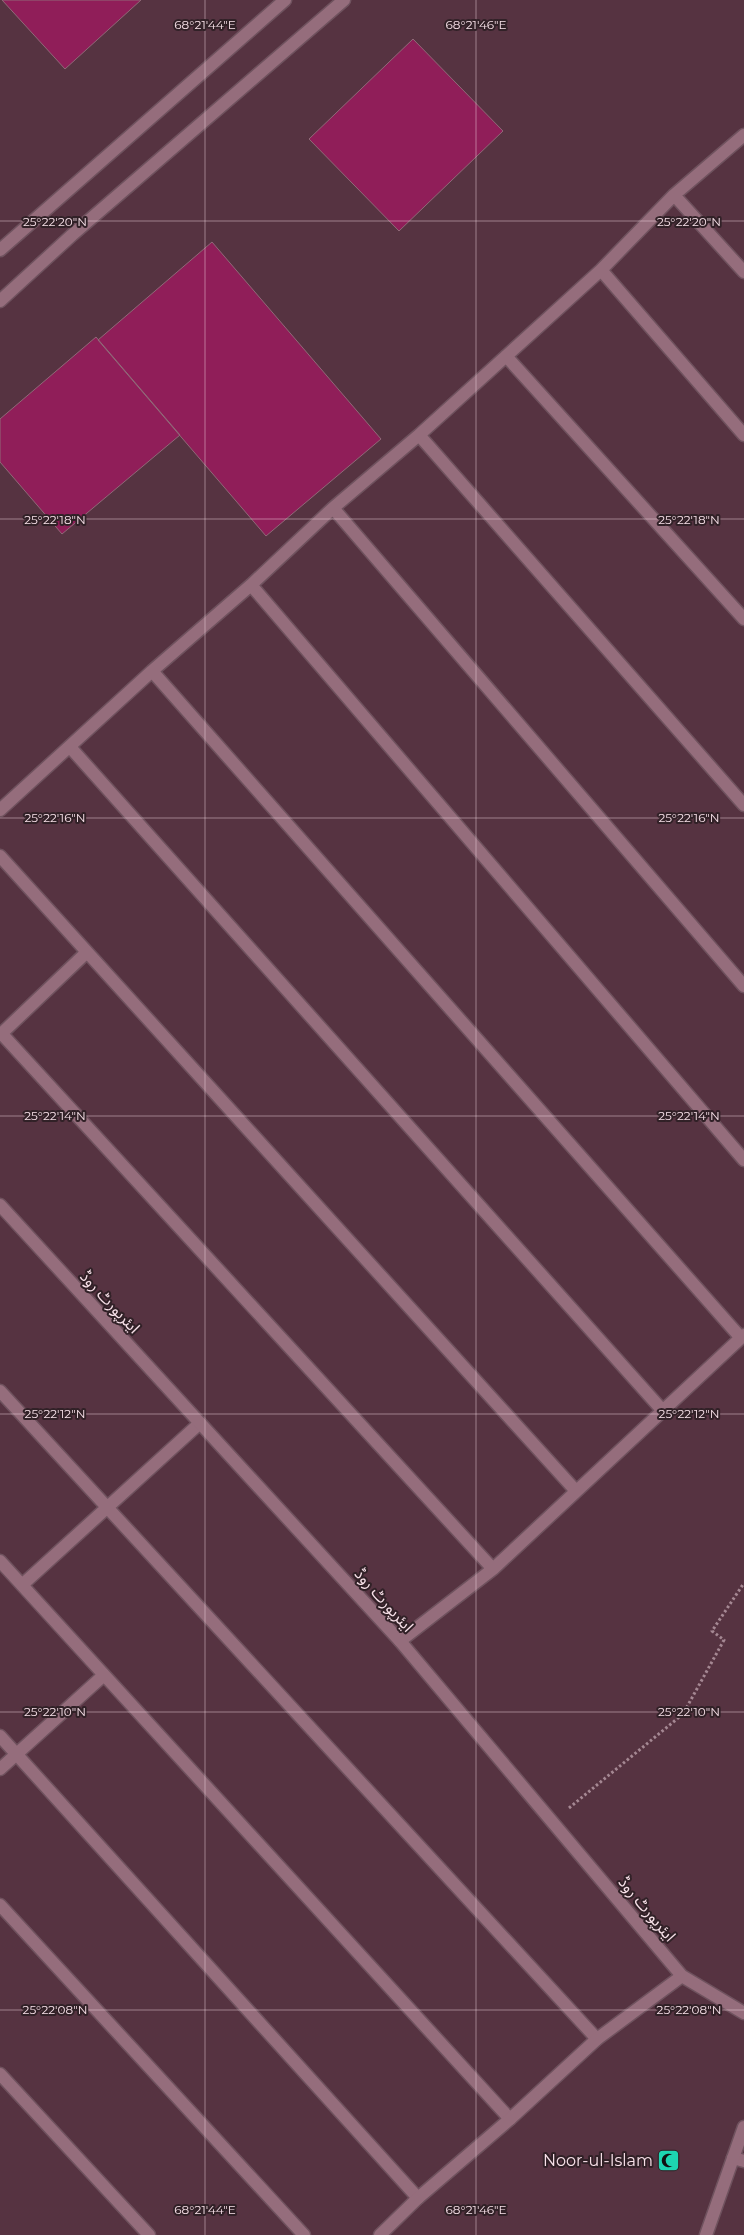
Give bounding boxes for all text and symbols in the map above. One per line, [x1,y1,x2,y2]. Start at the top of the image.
text: 68°21'44"E [174,17,236,32]
text: 68°21'46"E [445,17,507,32]
text: 25°22'20"N [23,214,87,229]
text: 25°22'20"N [657,214,721,229]
text: 25°22'18"N [24,512,86,527]
text: 25°22'18"N [658,512,720,527]
text: 25°22'16"N [24,810,86,825]
text: 25°22'16"N [658,810,720,825]
text: 25°22'14"N [24,1108,86,1123]
text: 25°22'14"N [658,1108,720,1123]
street label: ایئرپورٹ روڈ [75,1267,144,1338]
text: 25°22'12"N [25,1406,85,1421]
text: 25°22'12"N [659,1406,719,1421]
street label: ایئرپورٹ روڈ [350,1564,417,1636]
text: 25°22'10"N [24,1704,86,1719]
text: 25°22'10"N [658,1704,720,1719]
street label: ایئرپورٹ روڈ [614,1873,680,1946]
text: 25°22'08"N [23,2002,87,2017]
text: 25°22'08"N [657,2002,721,2017]
mosque icon: Noor-ul-Islam [657,2148,681,2172]
place label: Noor-ul-Islam [543,2151,653,2170]
text: 68°21'44"E [174,2202,236,2217]
text: 68°21'46"E [445,2202,507,2217]

